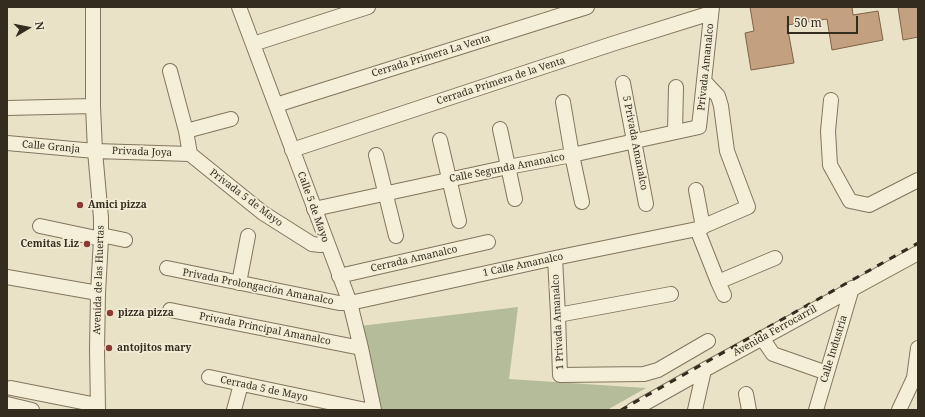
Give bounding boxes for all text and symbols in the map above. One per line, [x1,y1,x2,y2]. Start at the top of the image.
north arrow [8,8,48,48]
scale bar [789,8,860,34]
text: 50 m [794,14,822,31]
text: N [32,20,48,31]
street label: Privada Amanalco [695,23,717,111]
street label: Cerrada Primera La Venta [370,32,492,80]
street label: Cerrada Primera de la Venta [435,54,567,108]
street label: 5 Privada Amanalco [620,95,650,191]
street label: Calle Granja [21,138,81,156]
street label: Privada Joya [112,145,172,159]
street label: Calle Segunda Amanalco [448,151,566,185]
street label: Privada 5 de Mayo [207,167,285,229]
street label: Calle 5 de Mayo [295,170,331,244]
place label: Amici pizza [88,199,147,211]
marker: Amici pizza [75,200,85,210]
street label: Avenida de las Huertas [91,225,107,335]
place label: Cemitas Liz [20,238,79,250]
marker: Cemitas Liz [82,239,92,249]
street label: Cerrada Amanalco [369,243,459,275]
street label: 1 Calle Amanalco [482,251,564,279]
street label: Privada Prolongación Amanalco [182,266,334,308]
street label: 1 Privada Amanalco [549,274,567,370]
street label: Avenida Ferrocarril [731,303,819,359]
place label: pizza pizza [118,307,174,319]
marker: pizza pizza [105,308,115,318]
street label: Privada Principal Amanalco [198,310,332,348]
street label: Calle Industria [818,314,850,384]
place label: antojitos mary [117,342,191,354]
marker: antojitos mary [104,343,114,353]
street label: Cerrada 5 de Mayo [219,374,309,404]

